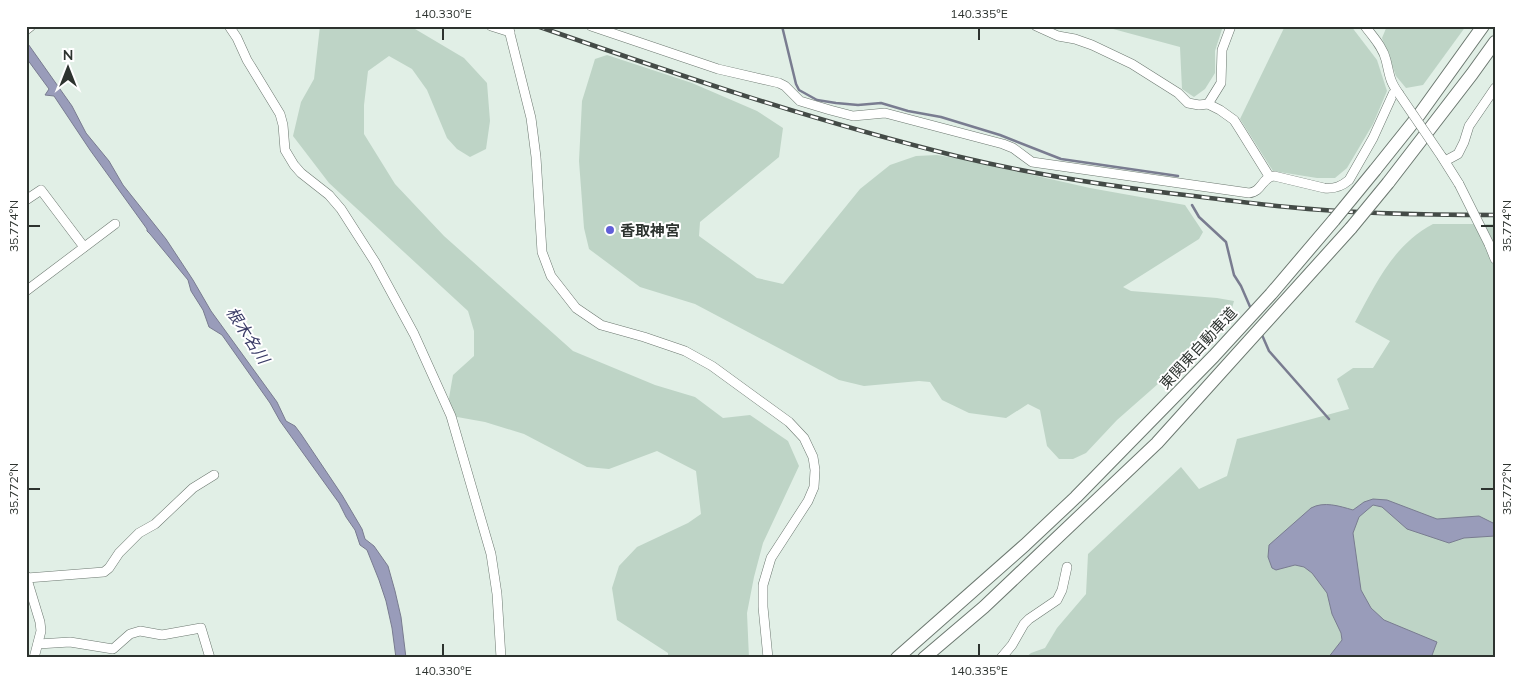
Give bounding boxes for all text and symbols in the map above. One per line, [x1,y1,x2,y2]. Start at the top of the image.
text: 140.330°E [414,6,472,21]
text: 140.335°E [950,6,1008,21]
north arrow [42,42,92,92]
text: N [63,46,73,64]
text: 35.774°N [6,200,21,252]
text: 35.774°N [1499,200,1514,252]
place label: 香取神宮 [620,221,680,240]
marker: 香取神宮 [604,224,616,236]
water label: 根木名川 [222,303,275,369]
street label: 東関東自動車道 [1155,303,1241,393]
text: 35.772°N [6,463,21,515]
text: 35.772°N [1499,463,1514,515]
text: 140.330°E [414,663,472,678]
text: 140.335°E [950,663,1008,678]

